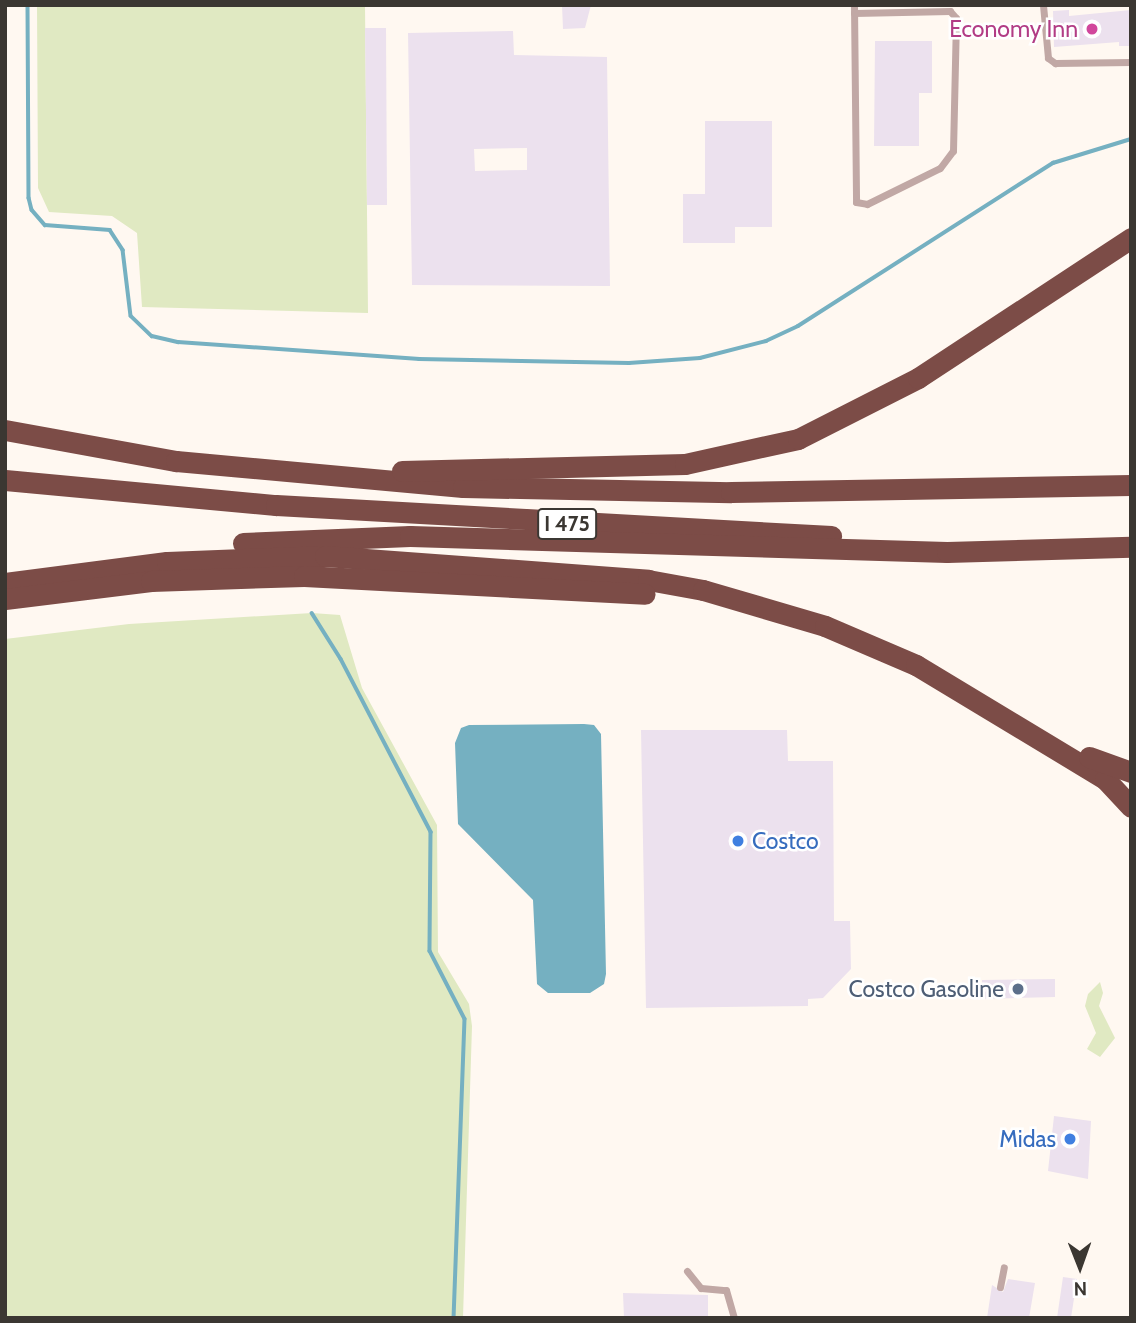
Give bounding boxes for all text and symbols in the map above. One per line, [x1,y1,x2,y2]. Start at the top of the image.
place label: Economy Inn [949,15,1078,43]
marker: Economy Inn [1084,21,1100,37]
road number: I 475 [536,506,598,542]
place label: Costco [752,827,819,855]
marker: Costco [730,833,746,849]
place label: Costco Gasoline [849,975,1004,1003]
marker: Costco Gasoline [1010,981,1026,997]
place label: Midas [999,1125,1056,1153]
marker: Midas [1062,1131,1078,1147]
north arrow [1045,1232,1115,1302]
text: N [1073,1277,1087,1300]

